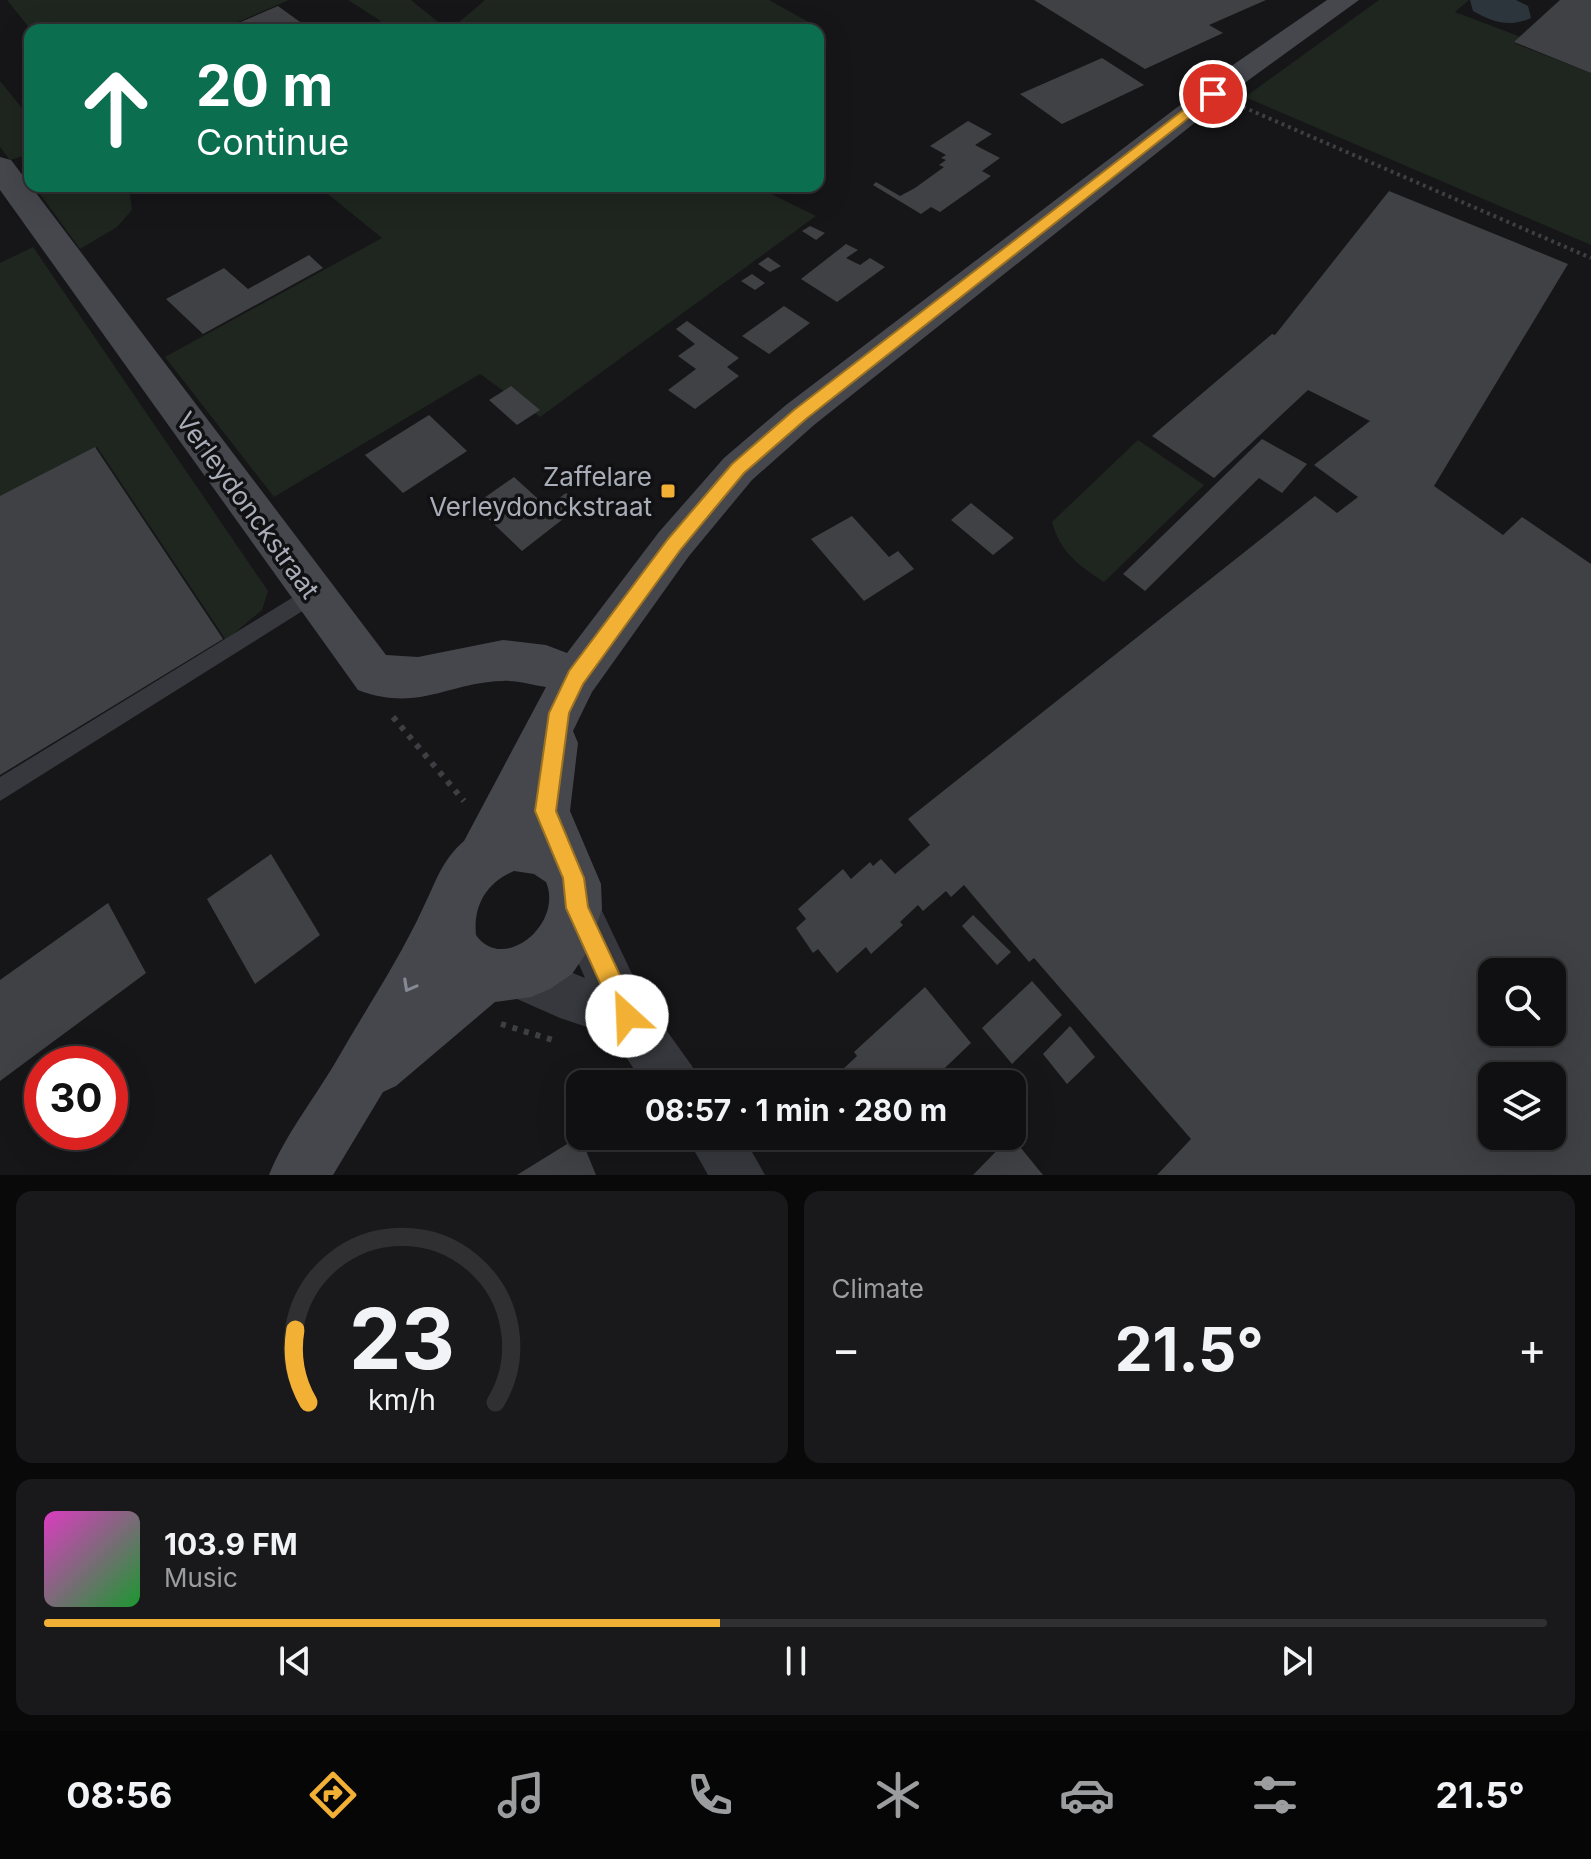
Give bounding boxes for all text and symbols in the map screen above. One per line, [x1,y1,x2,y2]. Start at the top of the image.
text: 20 m [196,52,333,120]
icon: ahead [64,56,168,160]
pin [1179,60,1247,128]
icon: arrive [1191,72,1235,116]
text: Continue [196,120,349,164]
street label: Verleydonckstraat [170,406,326,604]
place label: Zaffelare Verleydonckstraat [429,461,652,522]
marker: Zaffelare Verleydonckstraat [659,482,677,500]
map controls [1478,958,1566,1150]
button: search [1478,958,1566,1046]
position arrow [585,974,669,1058]
one-way arrow [403,978,419,992]
speed limit sign: 30 [24,1046,128,1150]
button: layers [1478,1062,1566,1150]
text: 08:57 · 1 min · 280 m [645,1092,947,1128]
text: Climate [832,1273,924,1304]
text: 23 [349,1288,455,1389]
text: 21.5° [1115,1313,1264,1385]
text: − [832,1322,861,1376]
text: + [1518,1322,1547,1376]
text: km/h [368,1382,436,1417]
text: 103.9 FM [164,1526,298,1562]
text: Music [164,1562,238,1593]
icon: previous [273,1639,317,1683]
icon: pause [774,1639,818,1683]
icon: next [1275,1639,1319,1683]
icon: directions [305,1767,361,1823]
icon: music [493,1767,549,1823]
icon: phone [682,1767,738,1823]
icon: climate [870,1767,926,1823]
icon: car [1059,1767,1115,1823]
icon: filters [1247,1767,1303,1823]
text: 08:56 [66,1773,172,1817]
text: 21.5° [1435,1773,1525,1817]

